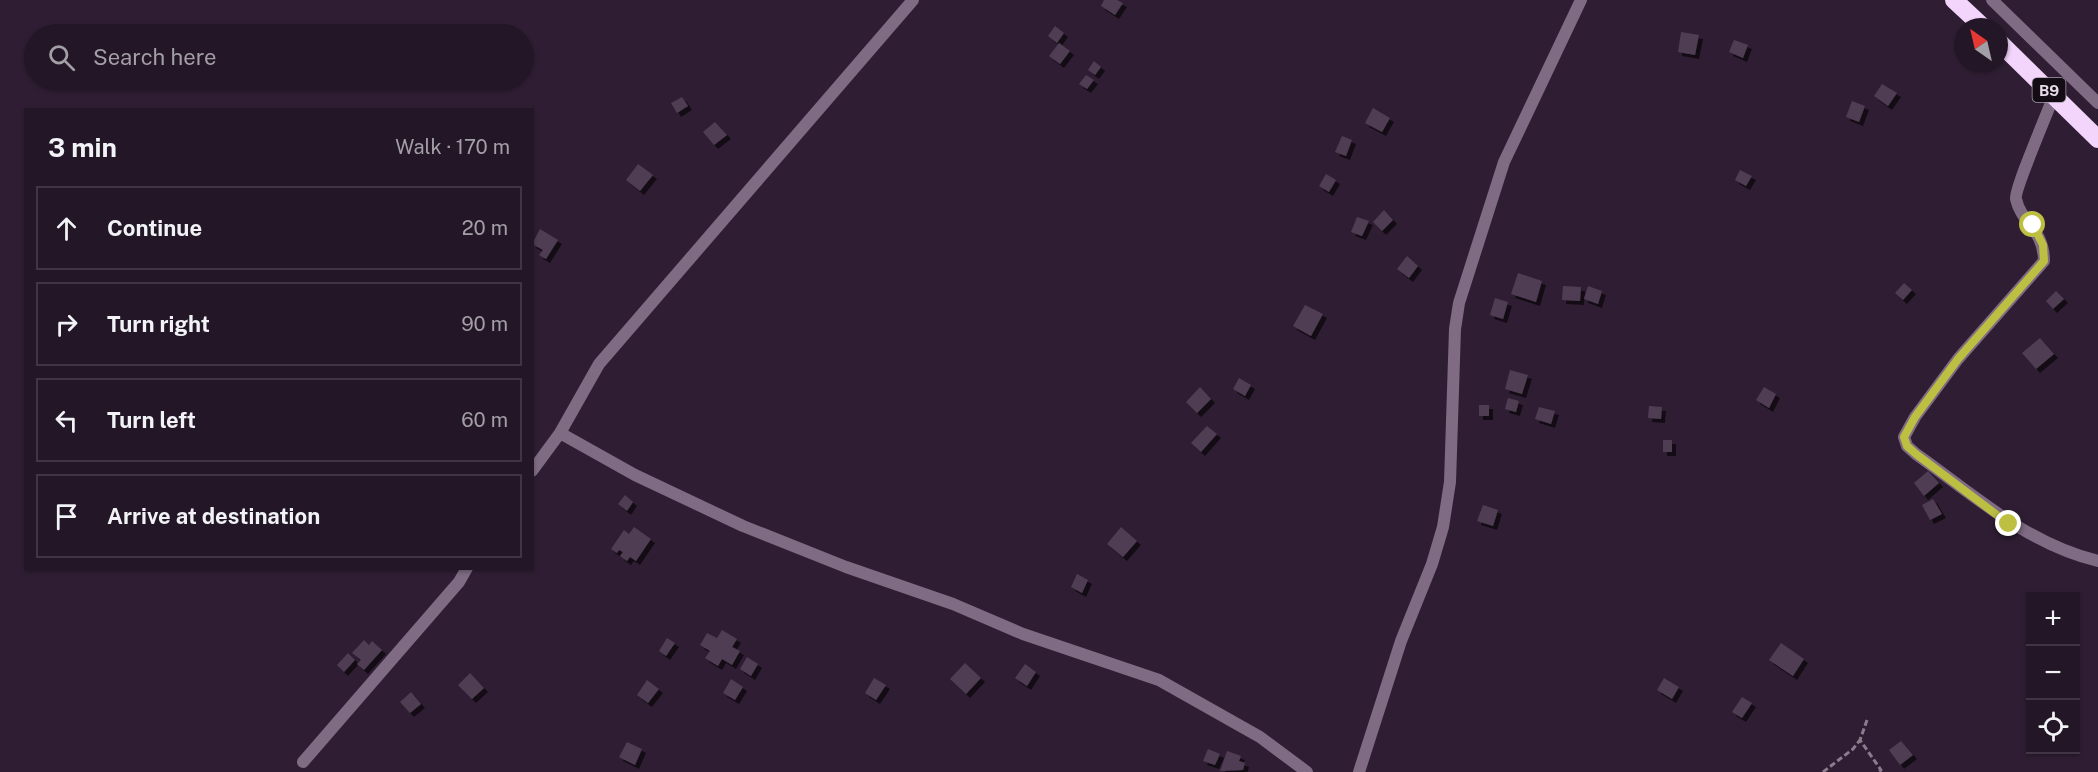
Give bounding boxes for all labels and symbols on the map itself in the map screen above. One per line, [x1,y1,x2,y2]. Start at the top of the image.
north arrow [1954,18,2008,72]
road number: B9 [2032,78,2066,102]
route start [2019,211,2045,237]
route end [1995,510,2021,536]

